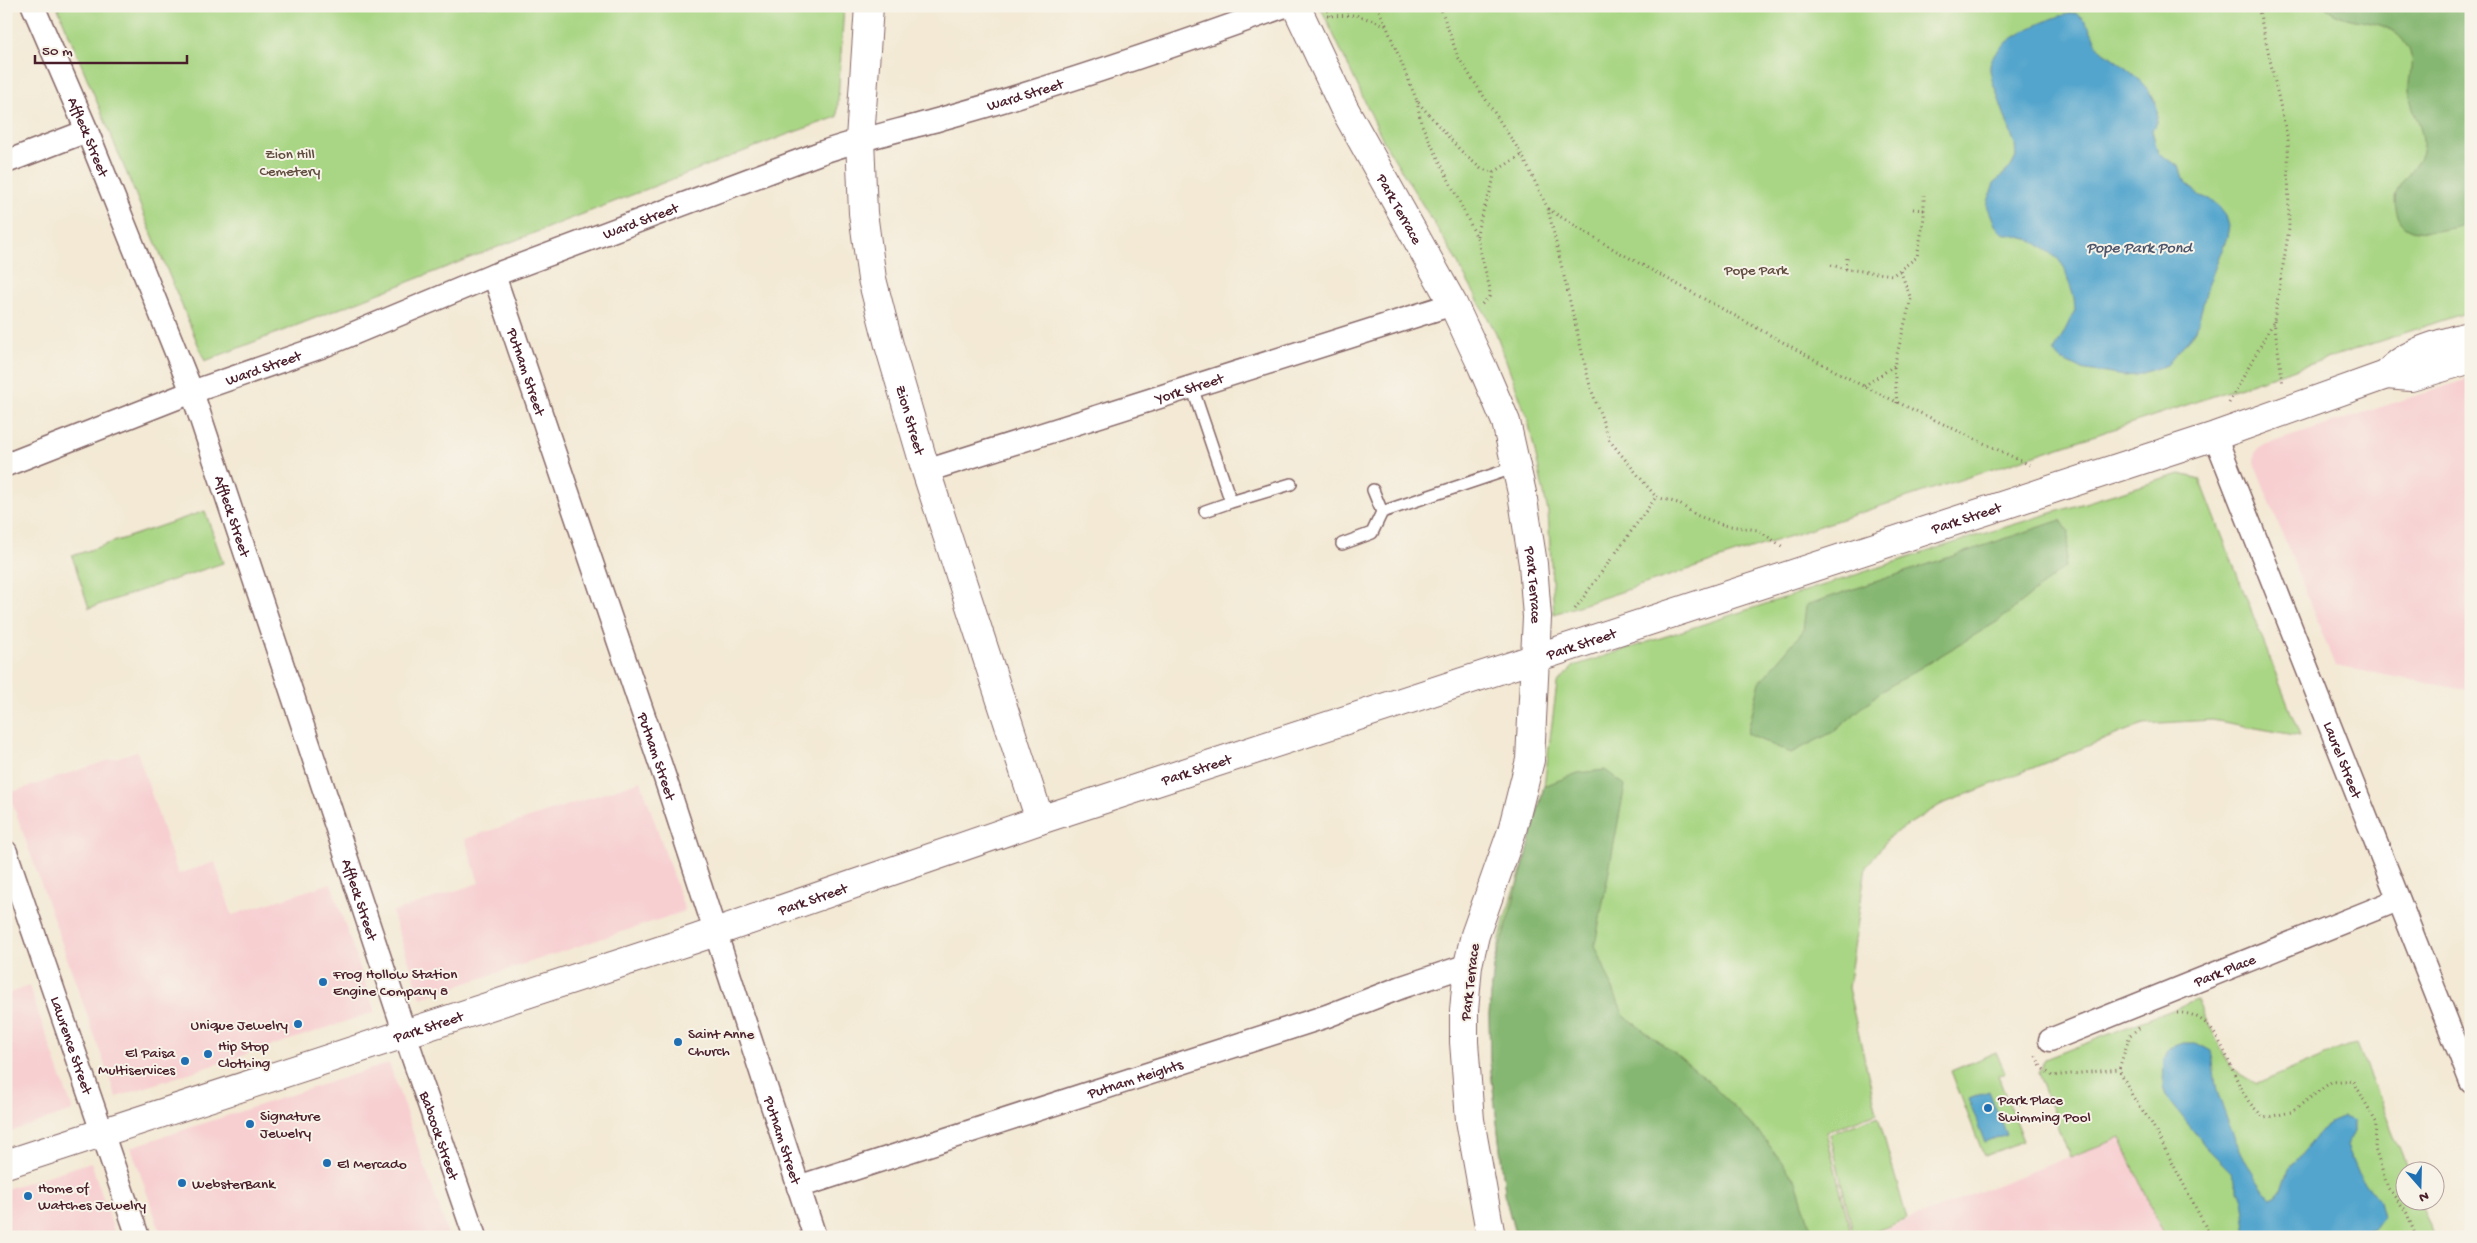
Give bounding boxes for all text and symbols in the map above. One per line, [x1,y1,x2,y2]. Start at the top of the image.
scale bar [35,32,188,64]
text: 50 m [42,43,73,61]
street label: Ward Street [985,75,1068,116]
street label: Affleck Street [62,95,112,181]
park label: Zion Hill Cemetery [260,146,321,181]
street label: Park Terrace [1371,171,1425,248]
street label: Ward Street [601,199,683,244]
water label: Pope Park Pond [2086,240,2193,259]
park label: Pope Park [1723,262,1789,280]
street label: Putnam Street [501,325,549,420]
street label: Ward Street [223,347,306,391]
street label: York Street [1152,370,1228,409]
street label: Zion Street [890,383,928,459]
street label: Affleck Street [209,474,254,561]
street label: Park Street [1929,499,2006,539]
street label: Park Terrace [1519,544,1544,624]
street label: Park Street [1544,625,1621,665]
street label: Putnam Street [632,710,679,804]
street label: Laurel Street [2318,719,2365,803]
street label: Park Street [1159,751,1236,791]
street label: Affleck Street [337,857,381,945]
street label: Park Street [775,880,852,921]
street label: Park Terrace [1457,942,1485,1023]
street label: Park Place [2191,951,2259,993]
place label: Frog Hollow Station Engine Company 8 [332,966,457,1001]
marker: Frog Hollow Station Engine Company 8 [317,976,329,988]
street label: Lawrence Street [45,994,96,1099]
street label: Park Street [391,1008,468,1048]
place label: Unique Jewelry [191,1017,289,1035]
marker: Unique Jewelry [292,1018,304,1030]
place label: Saint Anne Church [688,1026,754,1061]
marker: Saint Anne Church [672,1036,684,1048]
place label: Hip Stop Clothing [218,1038,270,1073]
place label: El Paisa Multiservices [98,1045,176,1080]
marker: Hip Stop Clothing [202,1048,214,1060]
marker: El Paisa Multiservices [179,1055,191,1067]
street label: Putnam Heights [1085,1056,1186,1104]
street label: Babcock Street [414,1088,462,1184]
place label: Park Place Swimming Pool [1997,1092,2091,1127]
street label: Putnam Street [758,1093,805,1188]
marker: Park Place Swimming Pool [1982,1102,1994,1114]
place label: Signature Jewelry [260,1108,321,1143]
marker: Signature Jewelry [244,1118,256,1130]
place label: El Mercado [337,1156,407,1174]
marker: El Mercado [321,1157,333,1169]
north arrow [2394,1160,2444,1210]
place label: WebsterBank [192,1176,276,1194]
marker: WebsterBank [176,1177,188,1189]
place label: Home of Watches Jewelry [38,1180,147,1215]
text: N [2416,1186,2431,1205]
marker: Home of Watches Jewelry [22,1190,34,1202]

